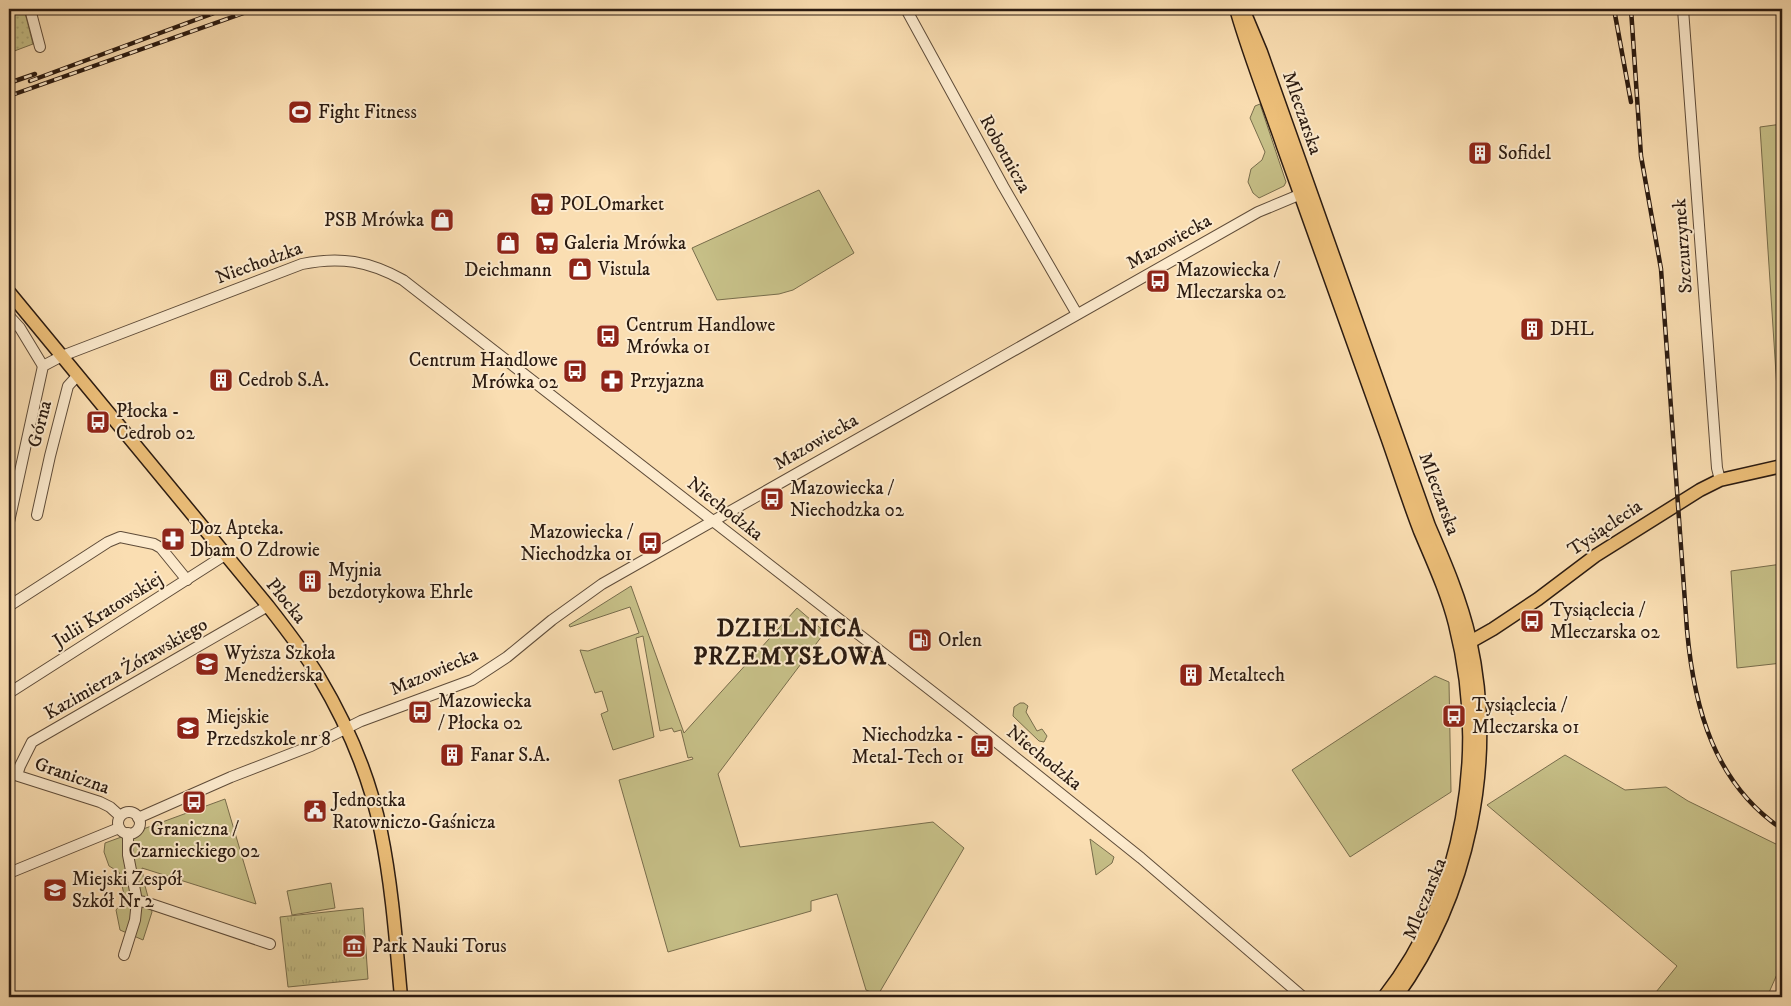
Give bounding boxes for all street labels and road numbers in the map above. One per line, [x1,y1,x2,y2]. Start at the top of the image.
street label: Mleczarska [1277,68,1327,158]
street label: Robotnicza [974,111,1036,197]
street label: Szczurzynek [1668,197,1698,294]
street label: Mazowiecka [1123,209,1215,275]
street label: Niechodzka [213,237,305,289]
street label: Górna [23,398,57,450]
street label: Mazowiecka [770,409,862,475]
street label: Mleczarska [1413,450,1465,538]
street label: Niechodzka [682,472,768,546]
street label: Tysiąclecia [1563,495,1647,561]
street label: Julii Kratowskiej [47,567,167,654]
street label: Płocka [261,574,311,628]
street label: Kazimierza Żórawskiego [40,612,212,725]
street label: Mazowiecka [386,643,482,701]
street label: Niechodzka [1002,721,1086,795]
street label: Graniczna [32,752,112,800]
street label: Mleczarska [1398,855,1452,943]

